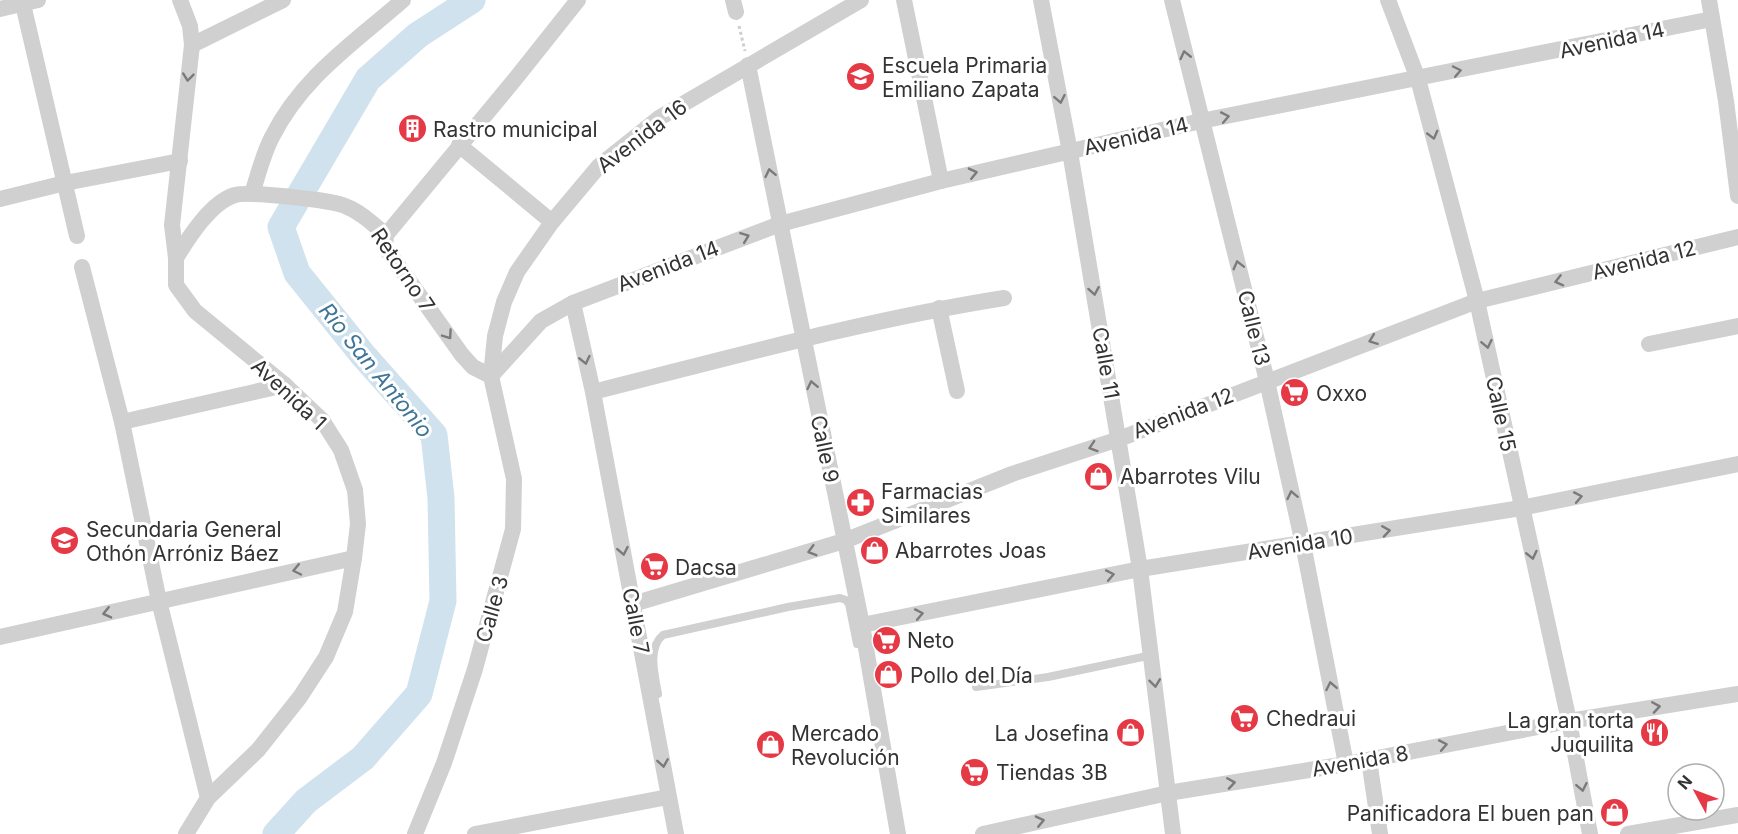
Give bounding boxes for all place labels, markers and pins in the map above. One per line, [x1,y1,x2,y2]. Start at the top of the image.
place label: Escuela Primaria Emiliano Zapata [882,53,1047,102]
school or university icon: Escuela Primaria Emiliano Zapata [845,61,877,93]
building icon: Rastro municipal [396,113,428,145]
place label: Rastro municipal [433,117,598,142]
supermarket icon: Oxxo [1279,377,1311,409]
place label: Oxxo [1316,381,1367,406]
shop icon: Abarrotes Vilu [1083,460,1115,492]
place label: Abarrotes Vilu [1120,464,1261,489]
place label: Farmacias Similares [881,479,983,528]
pharmacy icon: Farmacias Similares [844,487,876,519]
place label: Secundaria General Othón Arróniz Báez [86,517,282,566]
school or university icon: Secundaria General Othón Arróniz Báez [49,525,81,557]
shop icon: Abarrotes Joas [858,534,890,566]
place label: Abarrotes Joas [895,538,1046,563]
supermarket icon: Dacsa [638,551,670,583]
place label: Dacsa [675,555,737,580]
supermarket icon: Neto [870,624,902,656]
place label: Neto [907,628,954,653]
shop icon: Pollo del Día [873,659,905,691]
place label: Pollo del Día [910,663,1033,688]
supermarket icon: Chedraui [1229,702,1261,734]
place label: Chedraui [1266,706,1356,731]
place label: La gran torta Juquilita [1507,708,1634,757]
restaurant icon: La gran torta Juquilita [1639,716,1671,748]
shop icon: La Josefina [1114,717,1146,749]
place label: Mercado Revolución [791,721,900,770]
place label: La Josefina [994,721,1109,746]
shop icon: Mercado Revolución [754,729,786,761]
supermarket icon: Tiendas 3B [959,756,991,788]
place label: Tiendas 3B [996,760,1108,785]
shop icon: Panificadora El buen pan [1599,797,1631,829]
place label: Panificadora El buen pan [1347,801,1594,826]

